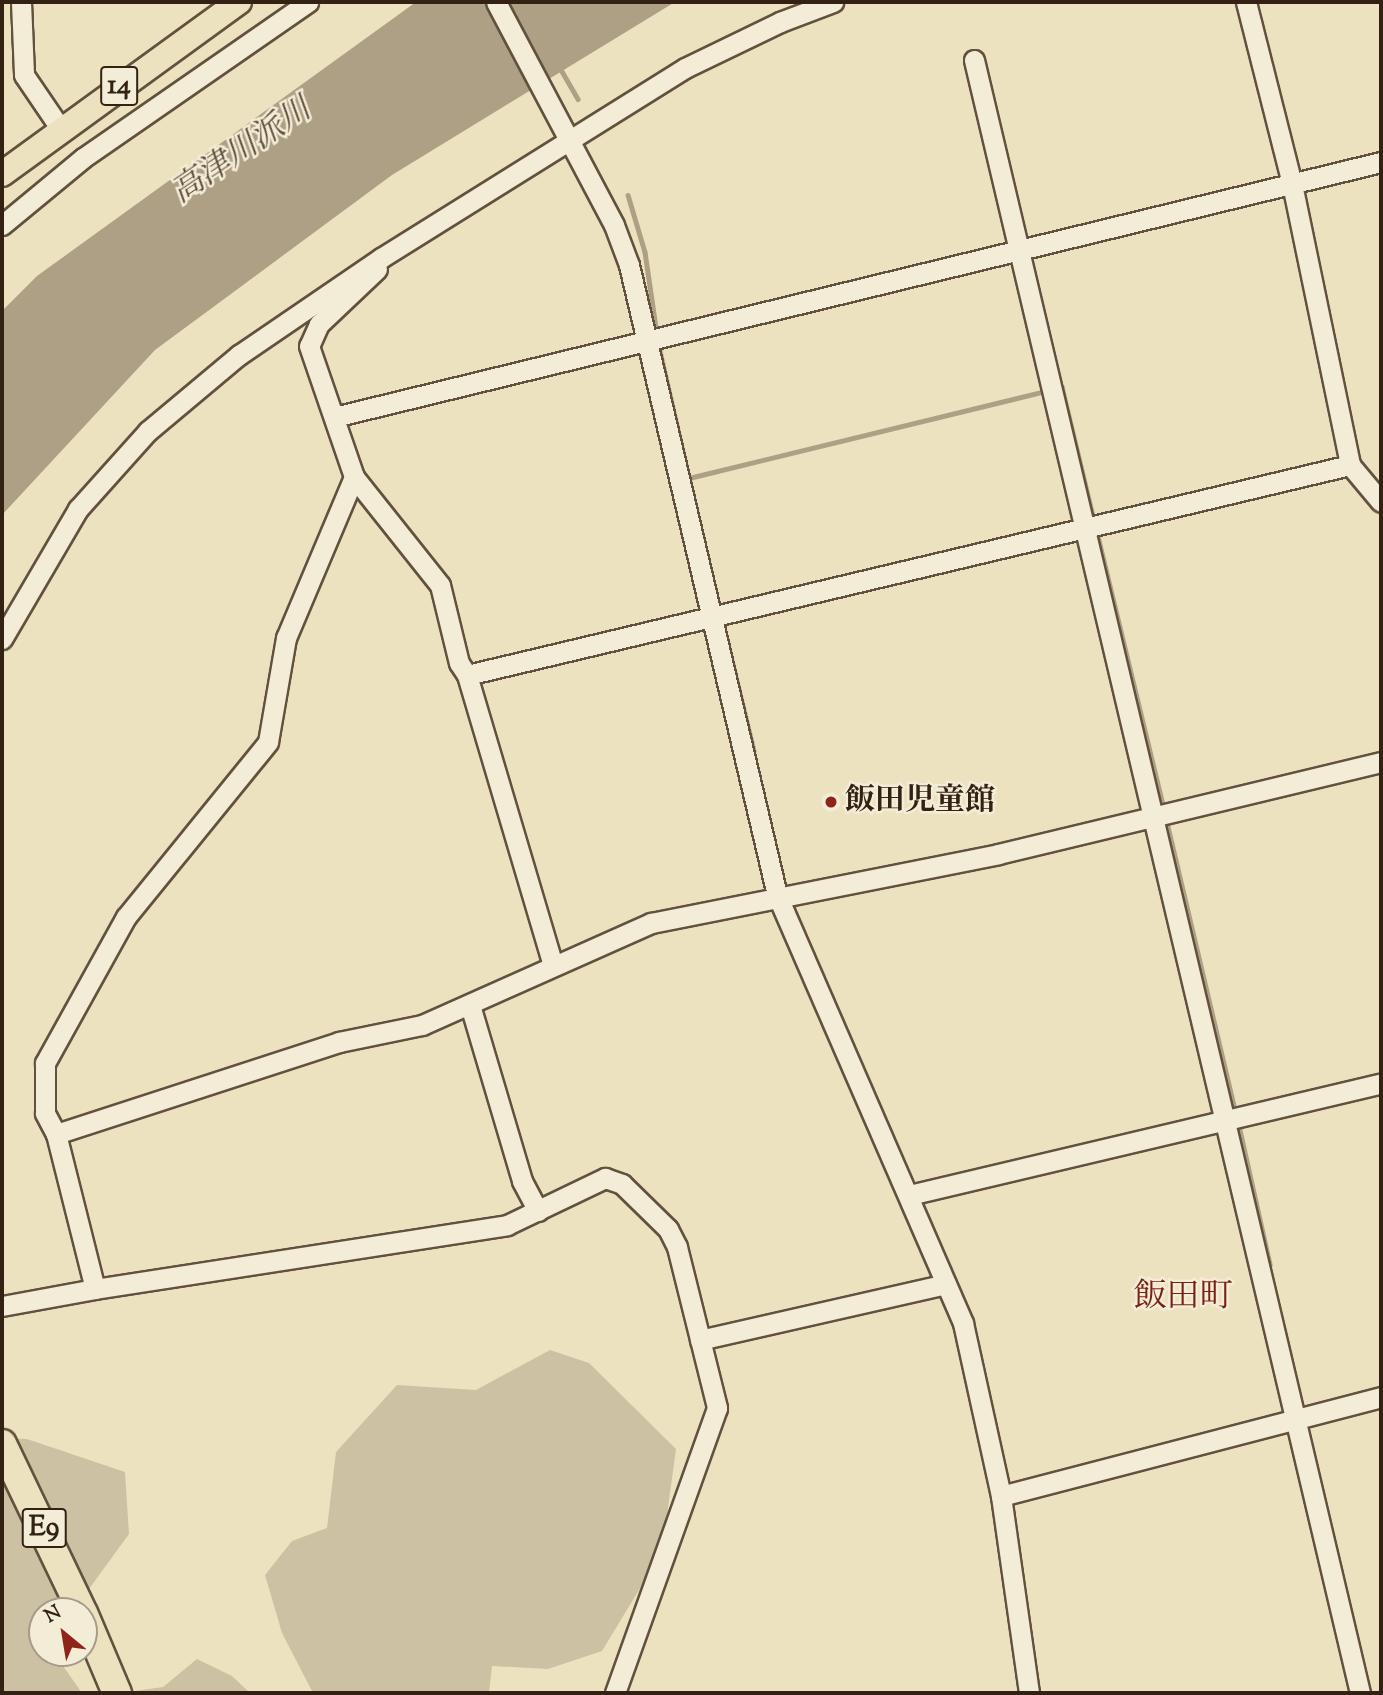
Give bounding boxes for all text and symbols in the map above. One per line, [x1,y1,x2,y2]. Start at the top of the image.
road number: 14 [100,62,138,110]
water label: 高津川派川 [165,91,319,213]
place label: 飯田児童館 [845,784,995,820]
marker: 飯田児童館 [823,794,839,810]
district label: 飯田町 [1134,1279,1232,1319]
road number: E9 [21,1504,67,1552]
north arrow [28,1597,98,1667]
text: N [40,1600,67,1631]

